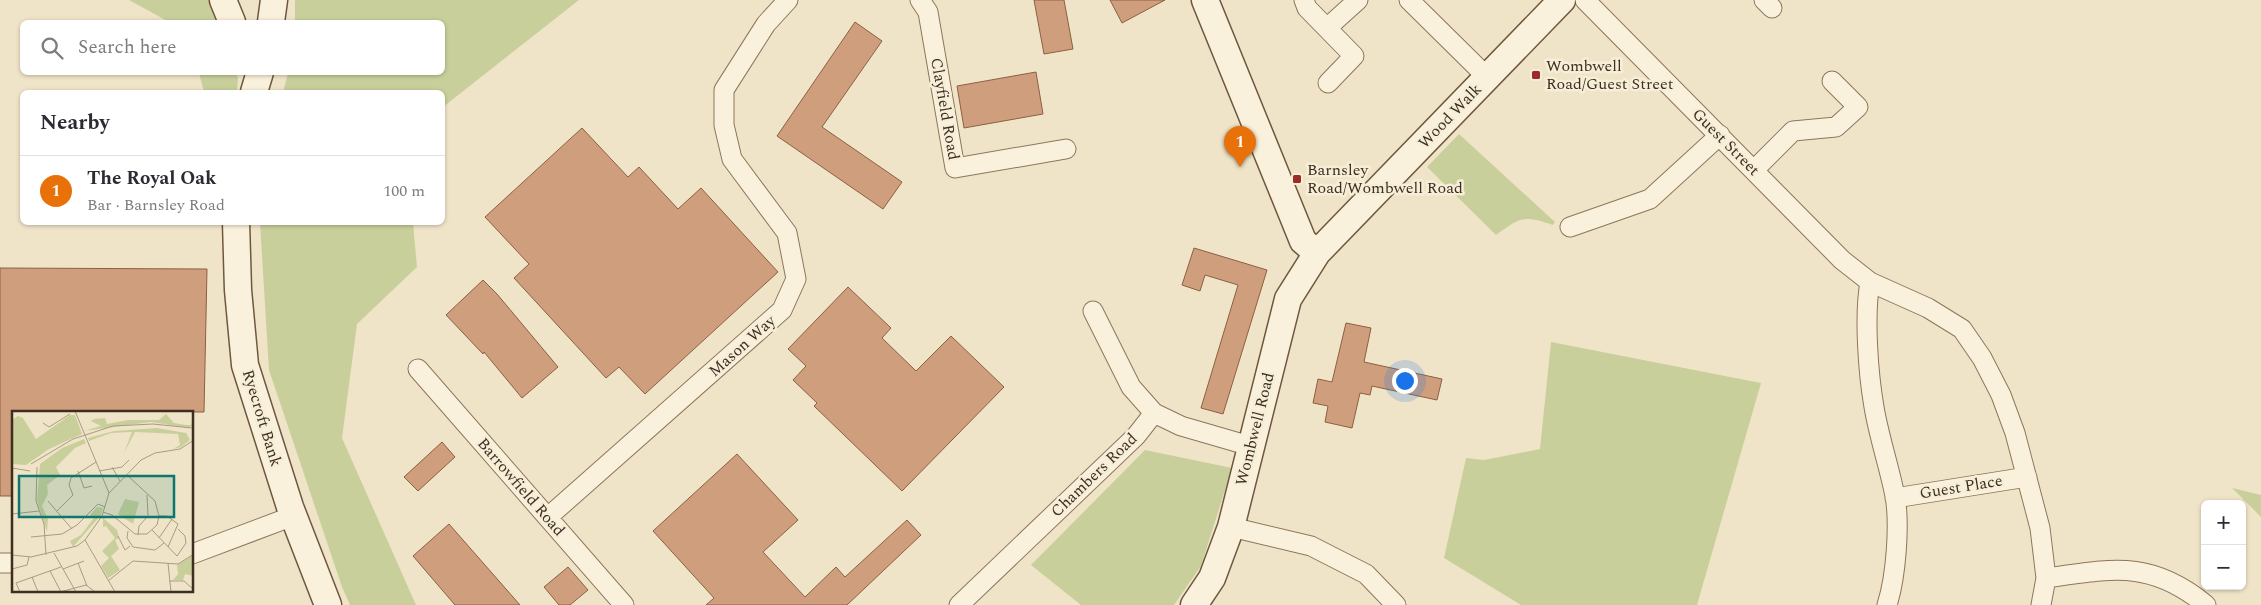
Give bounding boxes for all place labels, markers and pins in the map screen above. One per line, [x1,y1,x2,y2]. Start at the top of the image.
place label: Wombwell Road/Guest Street [1546,54,1674,96]
marker: Wombwell Road/Guest Street [1530,69,1542,81]
pin: 1 [1224,126,1256,167]
place label: Barnsley Road/Wombwell Road [1307,158,1463,200]
marker: Barnsley Road/Wombwell Road [1291,173,1303,185]

